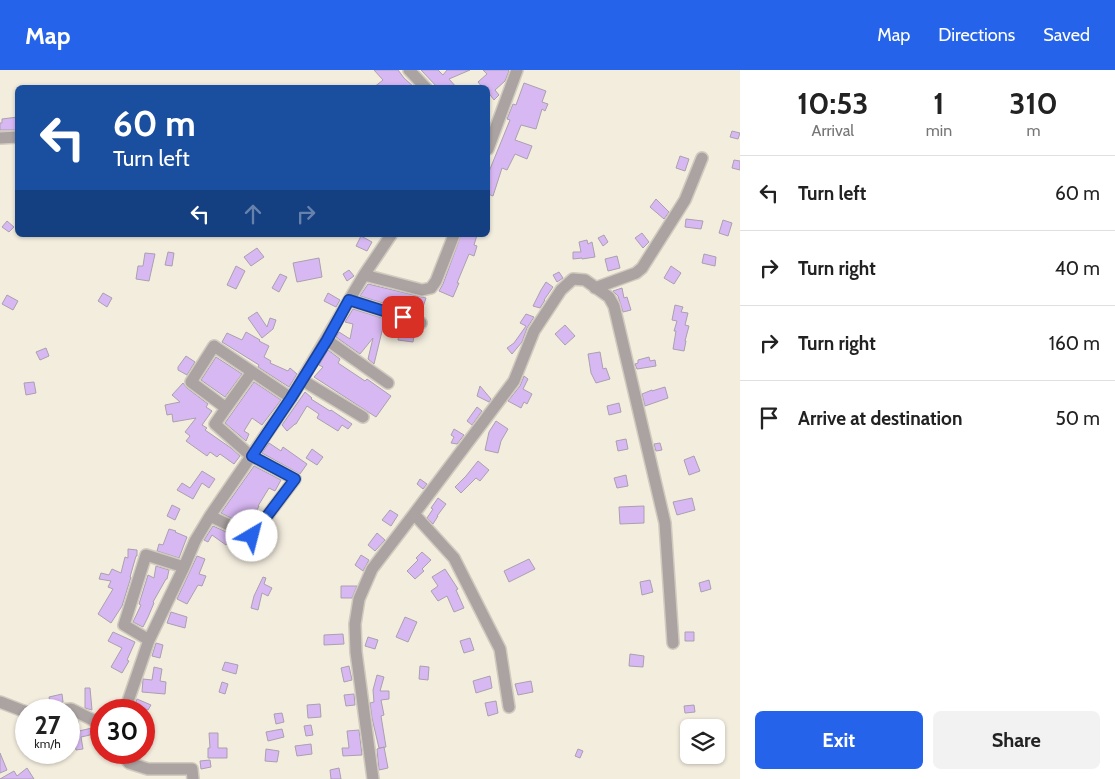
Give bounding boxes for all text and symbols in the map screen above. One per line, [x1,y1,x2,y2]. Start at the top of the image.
text: Map [25,21,71,50]
text: Map [877,24,910,46]
text: Directions [938,24,1015,46]
text: Saved [1043,24,1090,46]
text: 10:53 [797,85,868,122]
text: 1 [933,85,944,122]
text: 310 [1009,85,1058,122]
text: 60 m [113,102,196,145]
icon: left [30,105,95,170]
text: Arrival [812,121,854,140]
text: min [926,121,952,140]
text: m [1027,121,1041,140]
text: Turn left [113,145,190,172]
icon: left [755,179,783,207]
text: Turn left [798,182,866,205]
text: 60 m [1055,182,1100,205]
icon: left [186,200,214,228]
icon: ahead [239,200,267,228]
icon: right [292,200,320,228]
icon: right [755,254,783,282]
text: Turn right [798,257,876,280]
text: 40 m [1055,257,1100,280]
pin [382,296,424,338]
icon: arrive [389,303,417,331]
icon: right [755,329,783,357]
text: Turn right [798,332,876,355]
text: 160 m [1049,332,1100,355]
icon: arrive [755,404,783,432]
text: Arrive at destination [798,407,962,430]
text: 50 m [1056,407,1100,430]
position arrow [225,509,277,561]
speed limit sign: 30 [90,699,155,764]
text: 27 [35,710,60,740]
button: Exit [755,711,923,769]
button: Share [933,711,1100,769]
map controls [680,719,725,764]
button: layers [680,719,725,764]
text: km/h [34,736,61,751]

